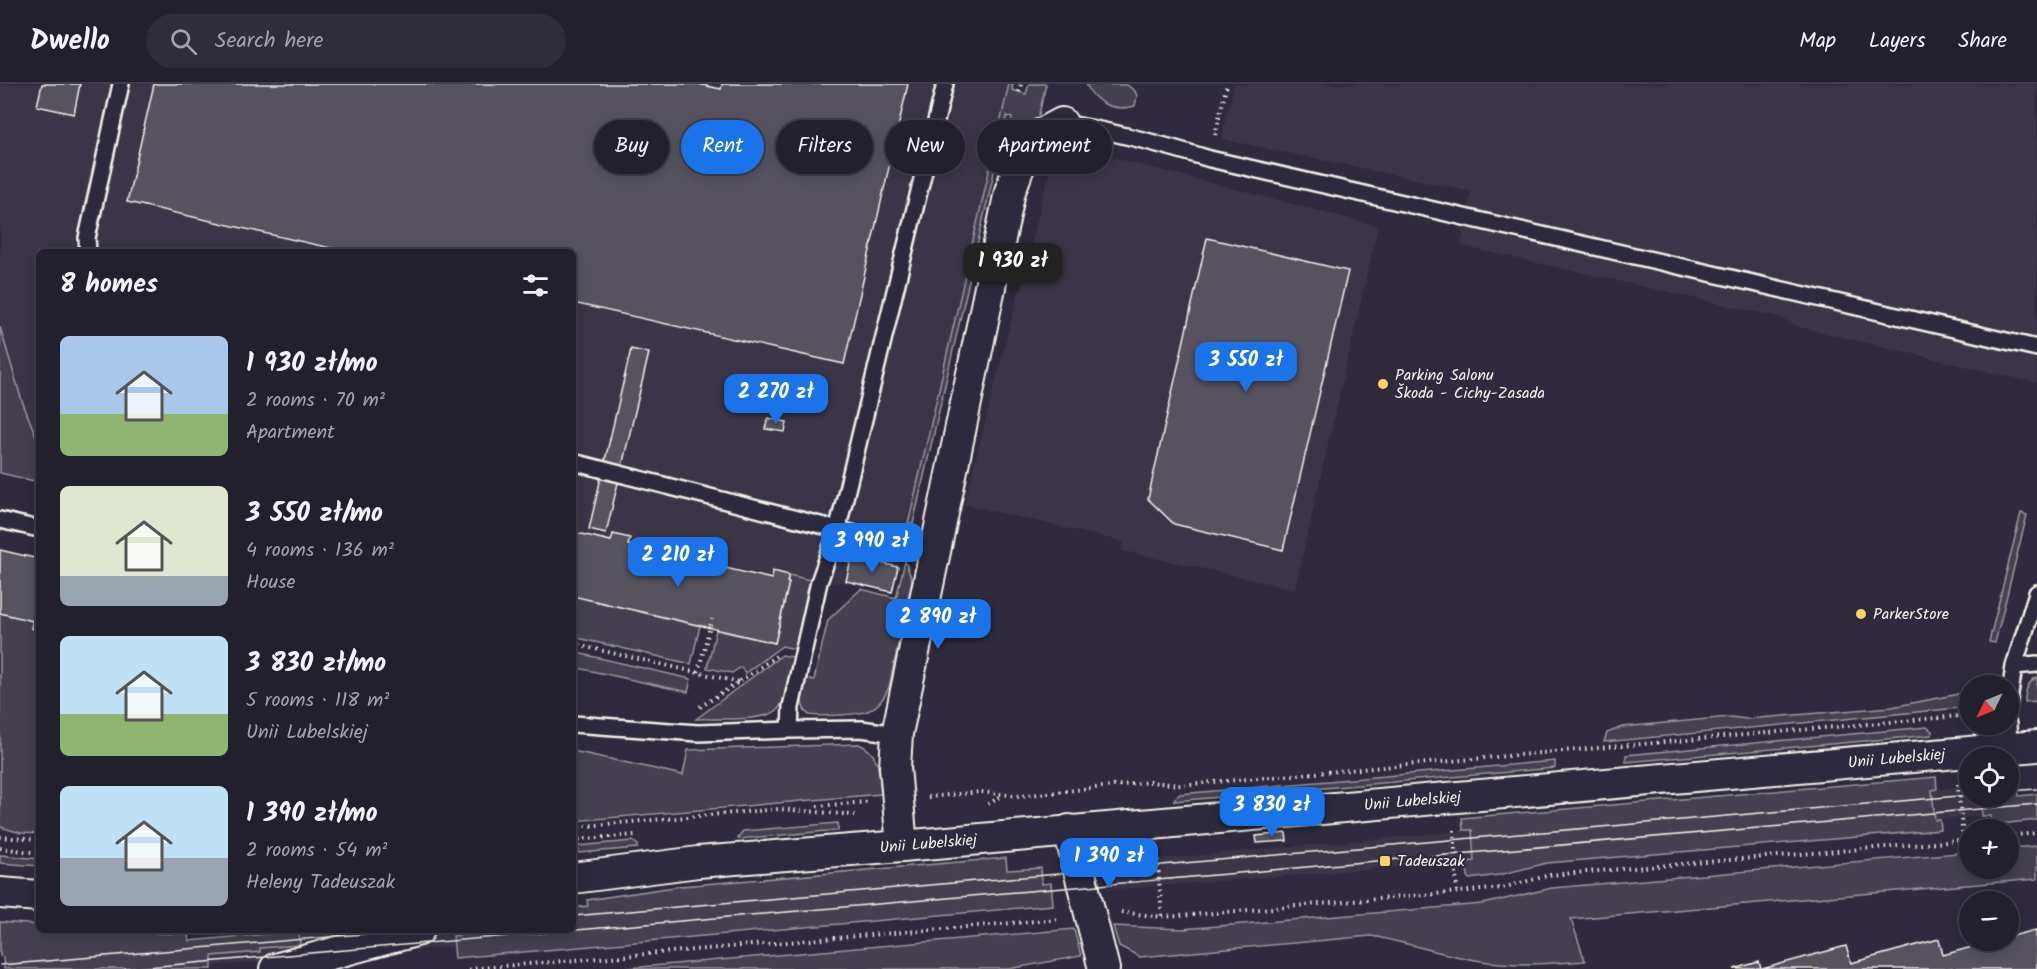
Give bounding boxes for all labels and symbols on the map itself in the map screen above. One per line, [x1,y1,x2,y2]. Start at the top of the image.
pin: 1 930 zł [951,243,1075,294]
pin: 3 550 zł [1184,342,1308,393]
place label: Parking Salonu Škoda - Cichy-Zasada [1395,363,1545,406]
pin: 2 270 zł [714,374,838,425]
marker: Parking Salonu Škoda - Cichy-Zasada [1376,377,1390,391]
pin: 3 990 zł [810,523,934,574]
pin: 2 210 zł [616,537,740,588]
pin: 2 890 zł [876,599,1000,650]
place label: ParkerStore [1873,602,1949,627]
marker: ParkerStore [1854,607,1868,621]
north arrow [1959,675,2019,735]
street label: Unii Lubelskiej [1847,742,1947,775]
street label: Unii Lubelskiej [1363,784,1463,818]
pin: 3 830 zł [1210,787,1334,838]
street label: Unii Lubelskiej [879,827,979,860]
pin: 1 390 zł [1047,838,1171,889]
place label: Tadeuszak [1397,849,1465,874]
marker: Tadeuszak [1378,854,1392,868]

